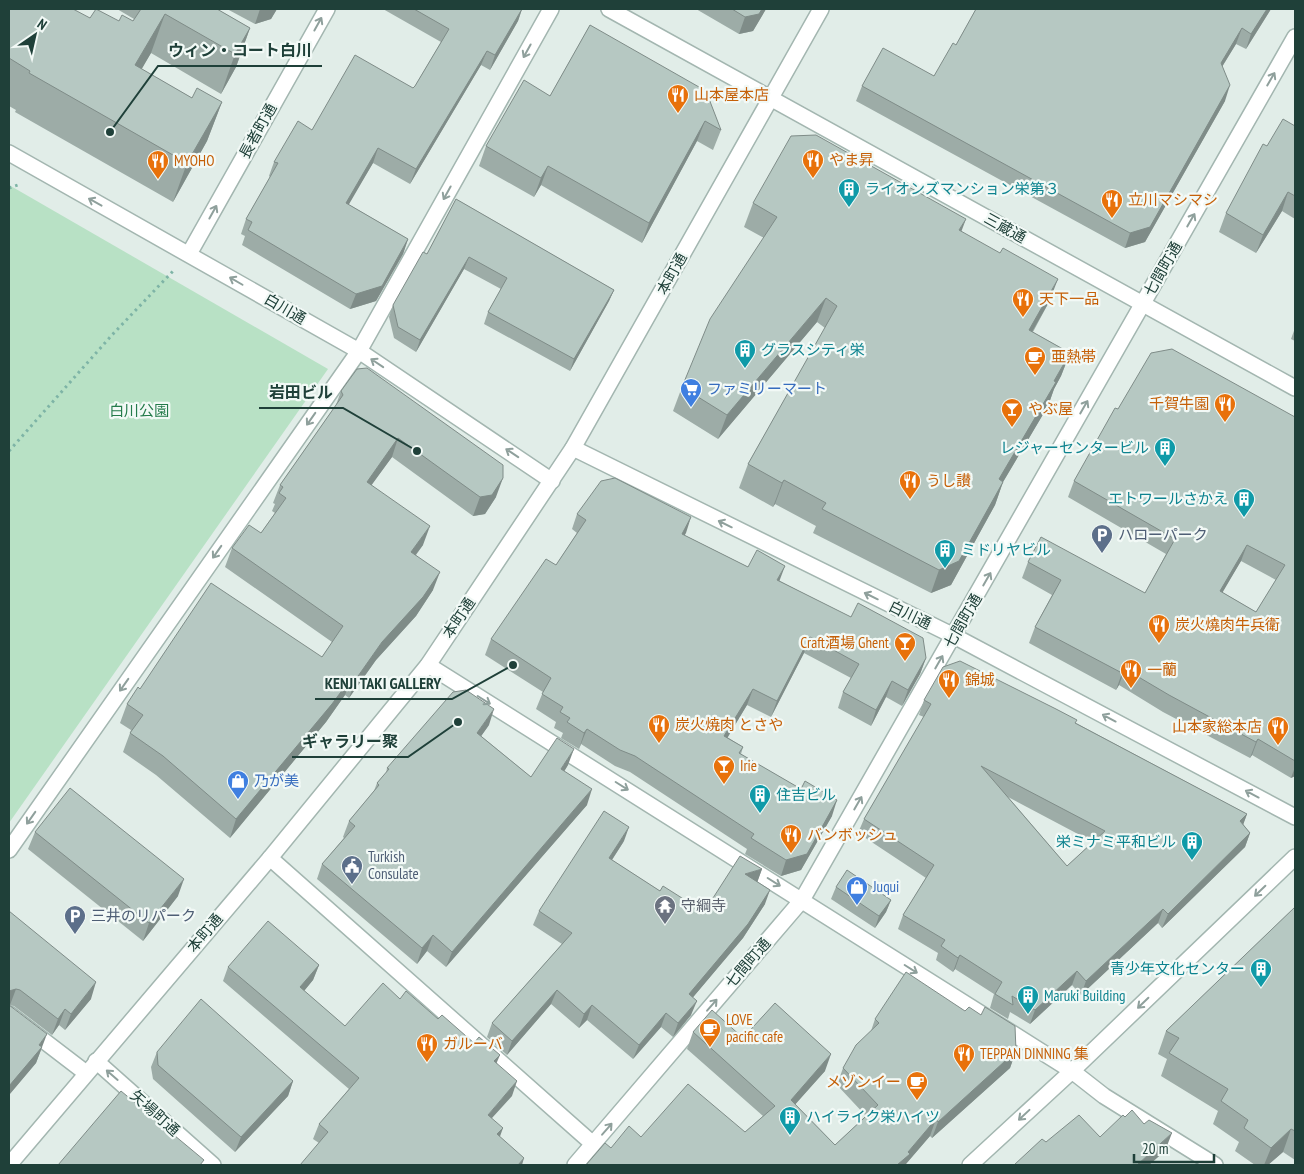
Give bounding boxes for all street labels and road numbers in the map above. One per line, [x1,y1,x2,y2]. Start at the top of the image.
street label: 長者町通 [235,100,280,162]
street label: 三蔵通 [981,208,1030,247]
street label: 七間町通 [1139,238,1186,299]
street label: 本町通 [652,249,691,298]
street label: 白川通 [261,289,309,328]
street label: 七間町通 [939,590,986,651]
street label: 本町通 [438,594,479,642]
street label: 白川通 [886,596,935,633]
street label: 本町通 [183,909,226,956]
street label: 七間町通 [721,934,774,992]
street label: 矢場町通 [127,1085,184,1140]

